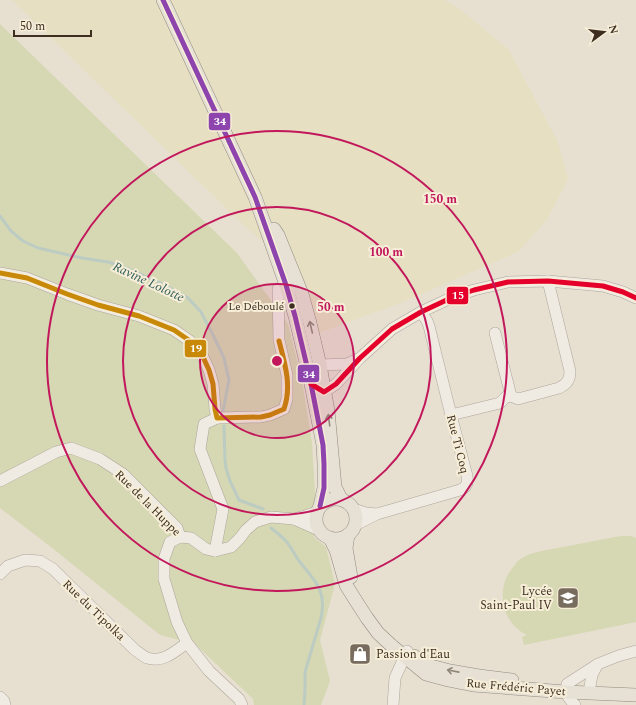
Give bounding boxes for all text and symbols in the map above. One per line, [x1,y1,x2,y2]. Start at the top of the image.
scale bar [14,12,91,38]
north arrow [584,12,624,52]
text: 50 m [20,17,45,36]
text: N [604,23,623,36]
line badge: 34 [208,112,231,131]
text: 34 [214,113,227,130]
text: 150 m [423,190,457,209]
text: 100 m [369,243,403,262]
water label: Ravine Lolotte [109,257,188,307]
line badge: 15 [446,286,469,305]
text: 15 [452,287,464,304]
place label: Le Déboulé [228,298,284,315]
text: 50 m [317,298,345,317]
marker: Le Déboulé [287,301,297,311]
one-way arrow [306,321,314,334]
line badge: 19 [184,339,207,358]
text: 19 [190,340,202,357]
centre of rings [270,354,284,368]
line badge: 34 [297,364,320,383]
text: 34 [303,366,316,383]
street label: Rue Ti Coq [441,413,474,476]
one-way arrow [325,414,333,427]
street label: Rue de la Huppe [110,466,185,541]
street label: Rue du Tipolka [58,575,129,645]
place label: Lycée Saint-Paul IV [480,582,552,615]
school or university icon: Lycée Saint-Paul IV [555,585,581,611]
shop icon: Passion d'Eau [347,641,373,667]
place label: Passion d'Eau [376,645,450,664]
one-way arrow [447,667,460,675]
street label: Rue Frédéric Payet [465,674,567,701]

